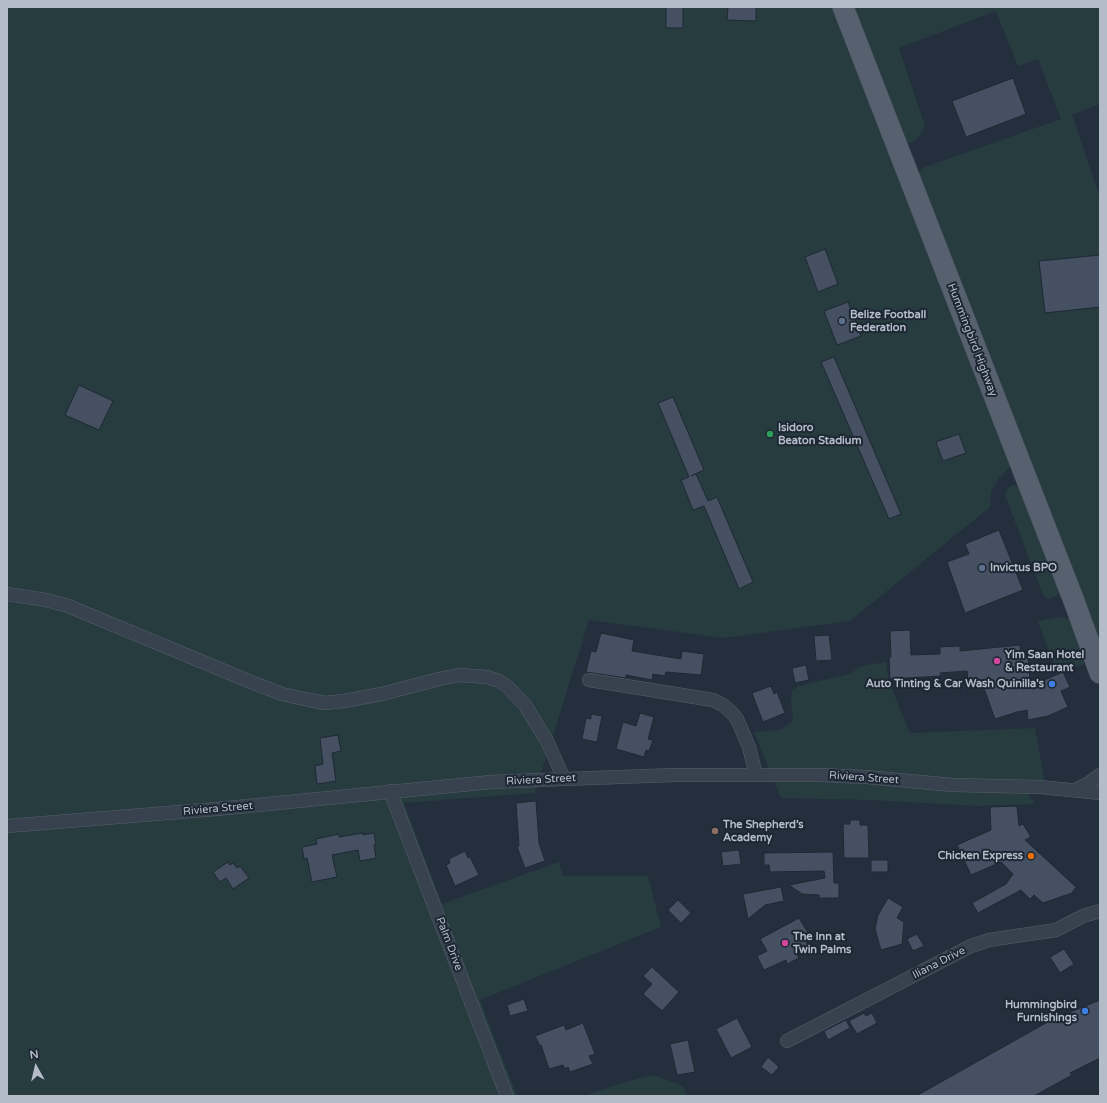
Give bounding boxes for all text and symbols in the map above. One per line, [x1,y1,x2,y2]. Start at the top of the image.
street label: Hummingbird Highway [944,282,1000,398]
place label: Belize Football Federation [850,308,926,334]
marker: Belize Football Federation [837,316,847,326]
place label: Isidoro Beaton Stadium [778,421,862,447]
marker: Isidoro Beaton Stadium [765,429,775,439]
place label: Invictus BPO [990,561,1057,575]
marker: Invictus BPO [977,563,987,573]
place label: Yim Saan Hotel & Restaurant [1005,648,1084,674]
marker: Yim Saan Hotel & Restaurant [992,656,1002,666]
place label: Auto Tinting & Car Wash Quinilla's [866,677,1044,691]
marker: Auto Tinting & Car Wash Quinilla's [1047,679,1057,689]
street label: Riviera Street [829,769,899,787]
street label: Riviera Street [506,772,576,788]
street label: Riviera Street [183,799,253,819]
place label: The Shepherd’s Academy [723,818,804,844]
marker: The Shepherd’s Academy [710,826,720,836]
place label: Chicken Express [938,849,1023,863]
marker: Chicken Express [1026,851,1036,861]
street label: Palm Drive [433,915,465,973]
place label: The Inn at Twin Palms [793,930,851,956]
marker: The Inn at Twin Palms [780,938,790,948]
street label: Iliana Drive [910,944,968,982]
place label: Hummingbird Furnishings [1005,998,1077,1024]
marker: Hummingbird Furnishings [1080,1006,1090,1016]
north arrow [16,1047,56,1087]
text: N [29,1048,40,1062]

